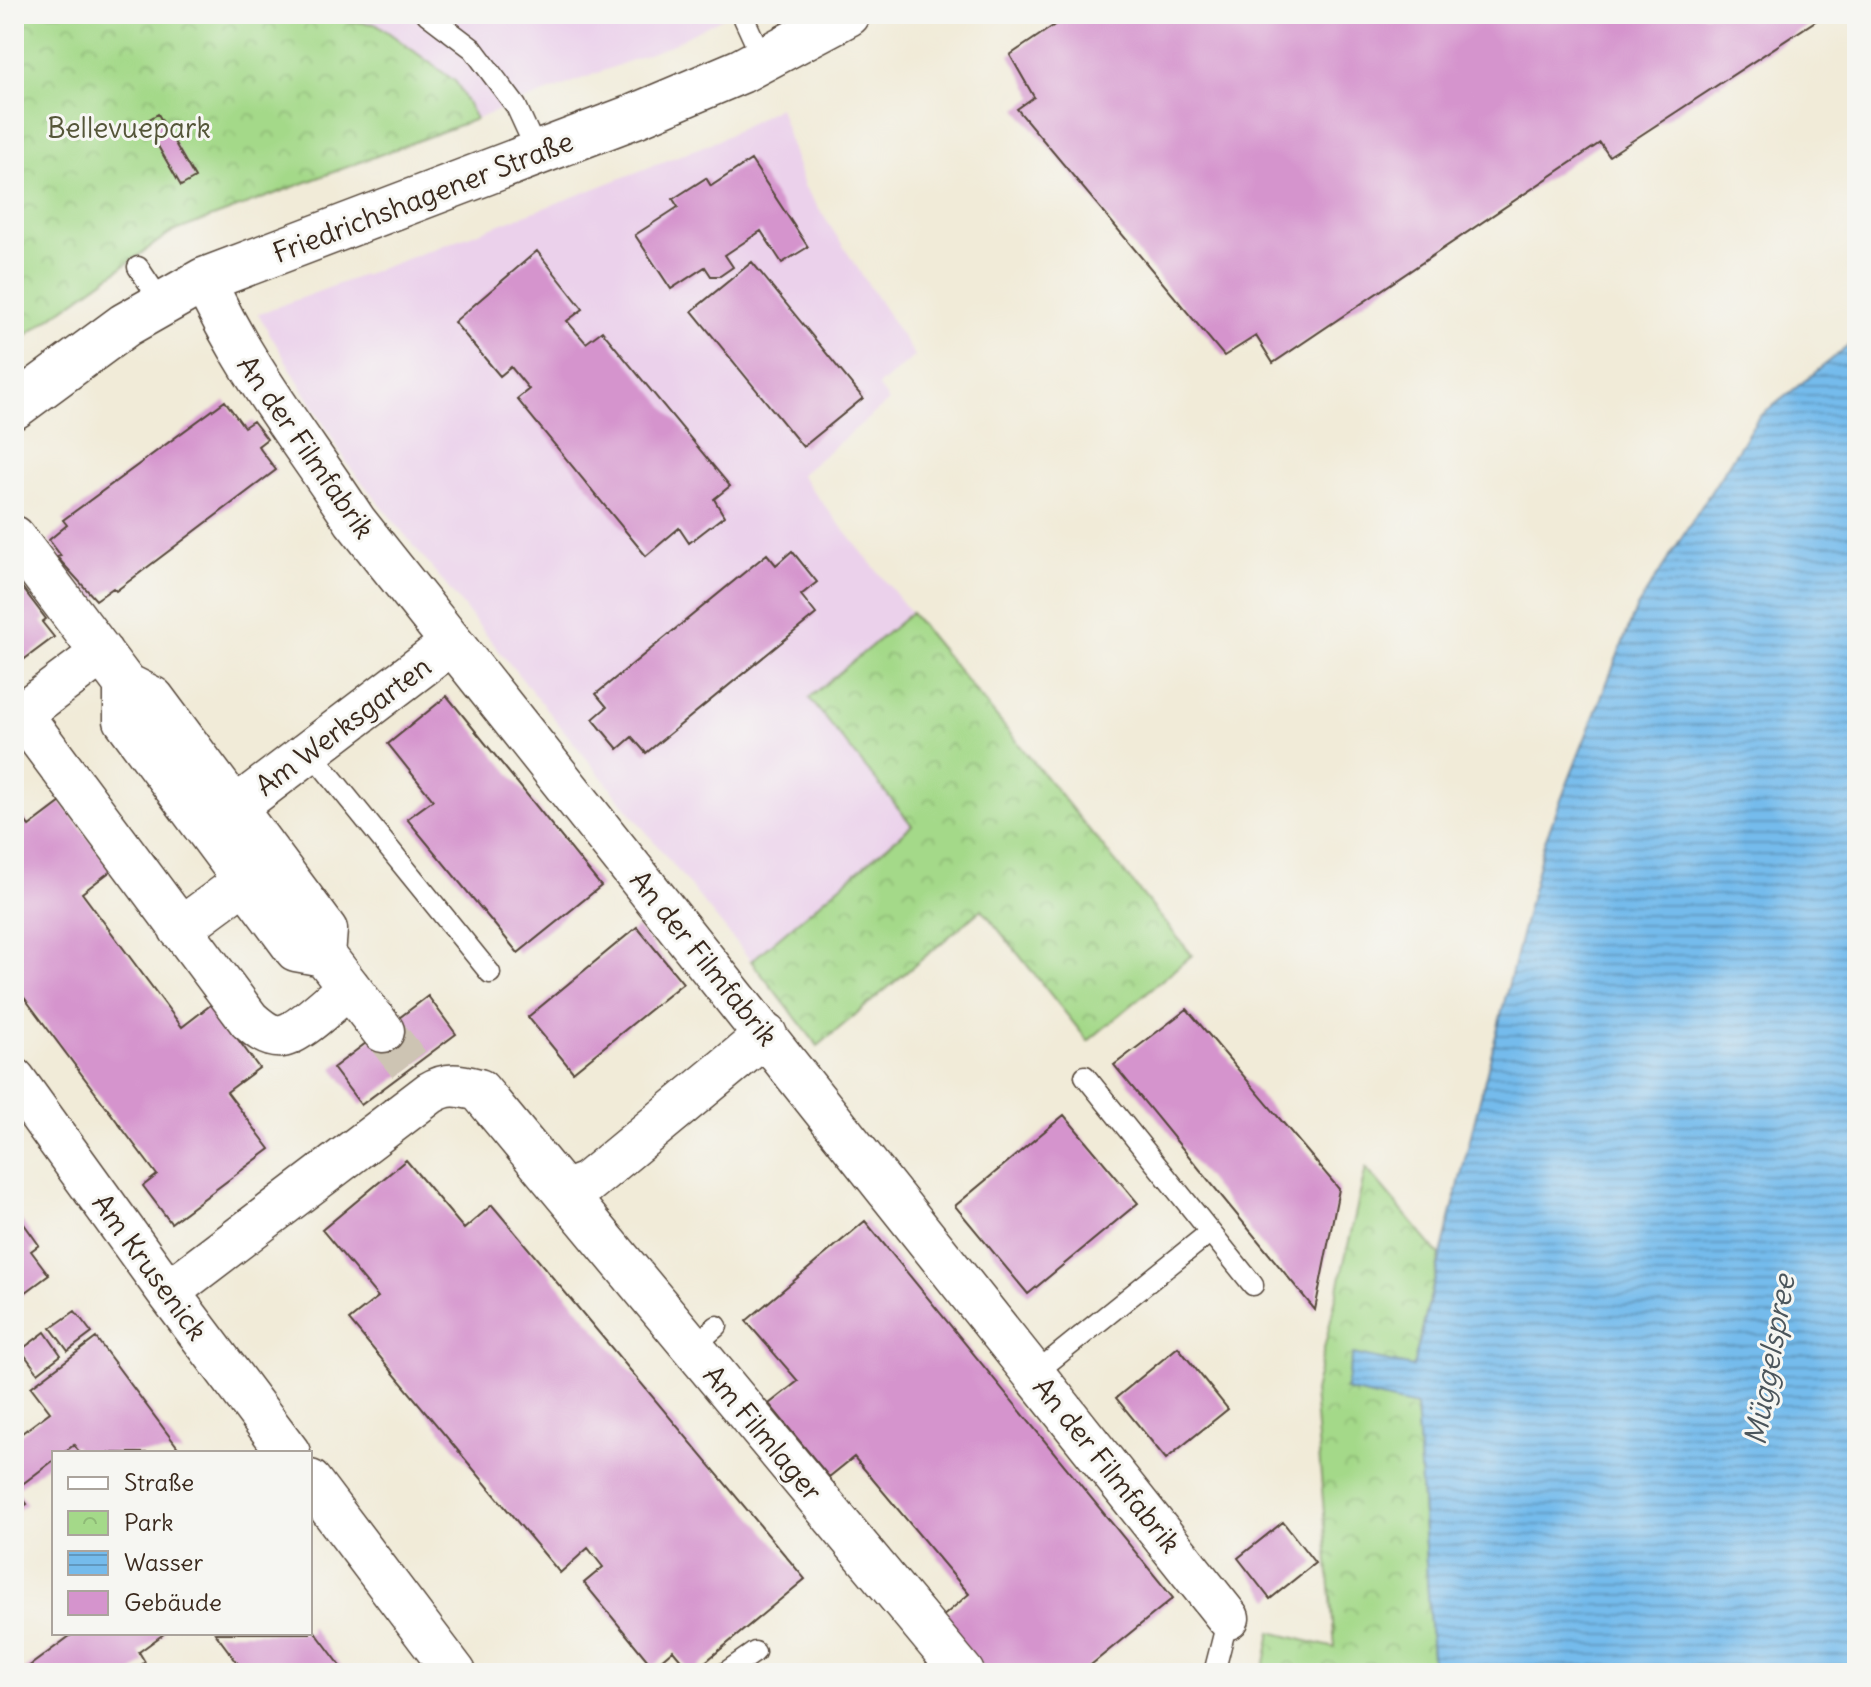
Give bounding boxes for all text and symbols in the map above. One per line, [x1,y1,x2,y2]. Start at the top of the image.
park label: Bellevuepark [47,110,211,146]
street label: Friedrichshagener Straße [268,123,578,271]
street label: An der Filmfabrik [229,348,383,546]
street label: Am Werksgarten [248,648,438,804]
street label: An der Filmfabrik [622,863,786,1053]
street label: Am Krusenick [85,1186,215,1348]
water label: Müggelspree [1735,1270,1803,1448]
street label: Am Filmlager [696,1358,830,1508]
street label: An der Filmfabrik [1025,1370,1189,1560]
legend [52,1451,312,1635]
text: Straße [124,1467,194,1497]
text: Park [124,1507,174,1537]
text: Wasser [124,1547,204,1577]
text: Gebäude [124,1587,222,1617]

